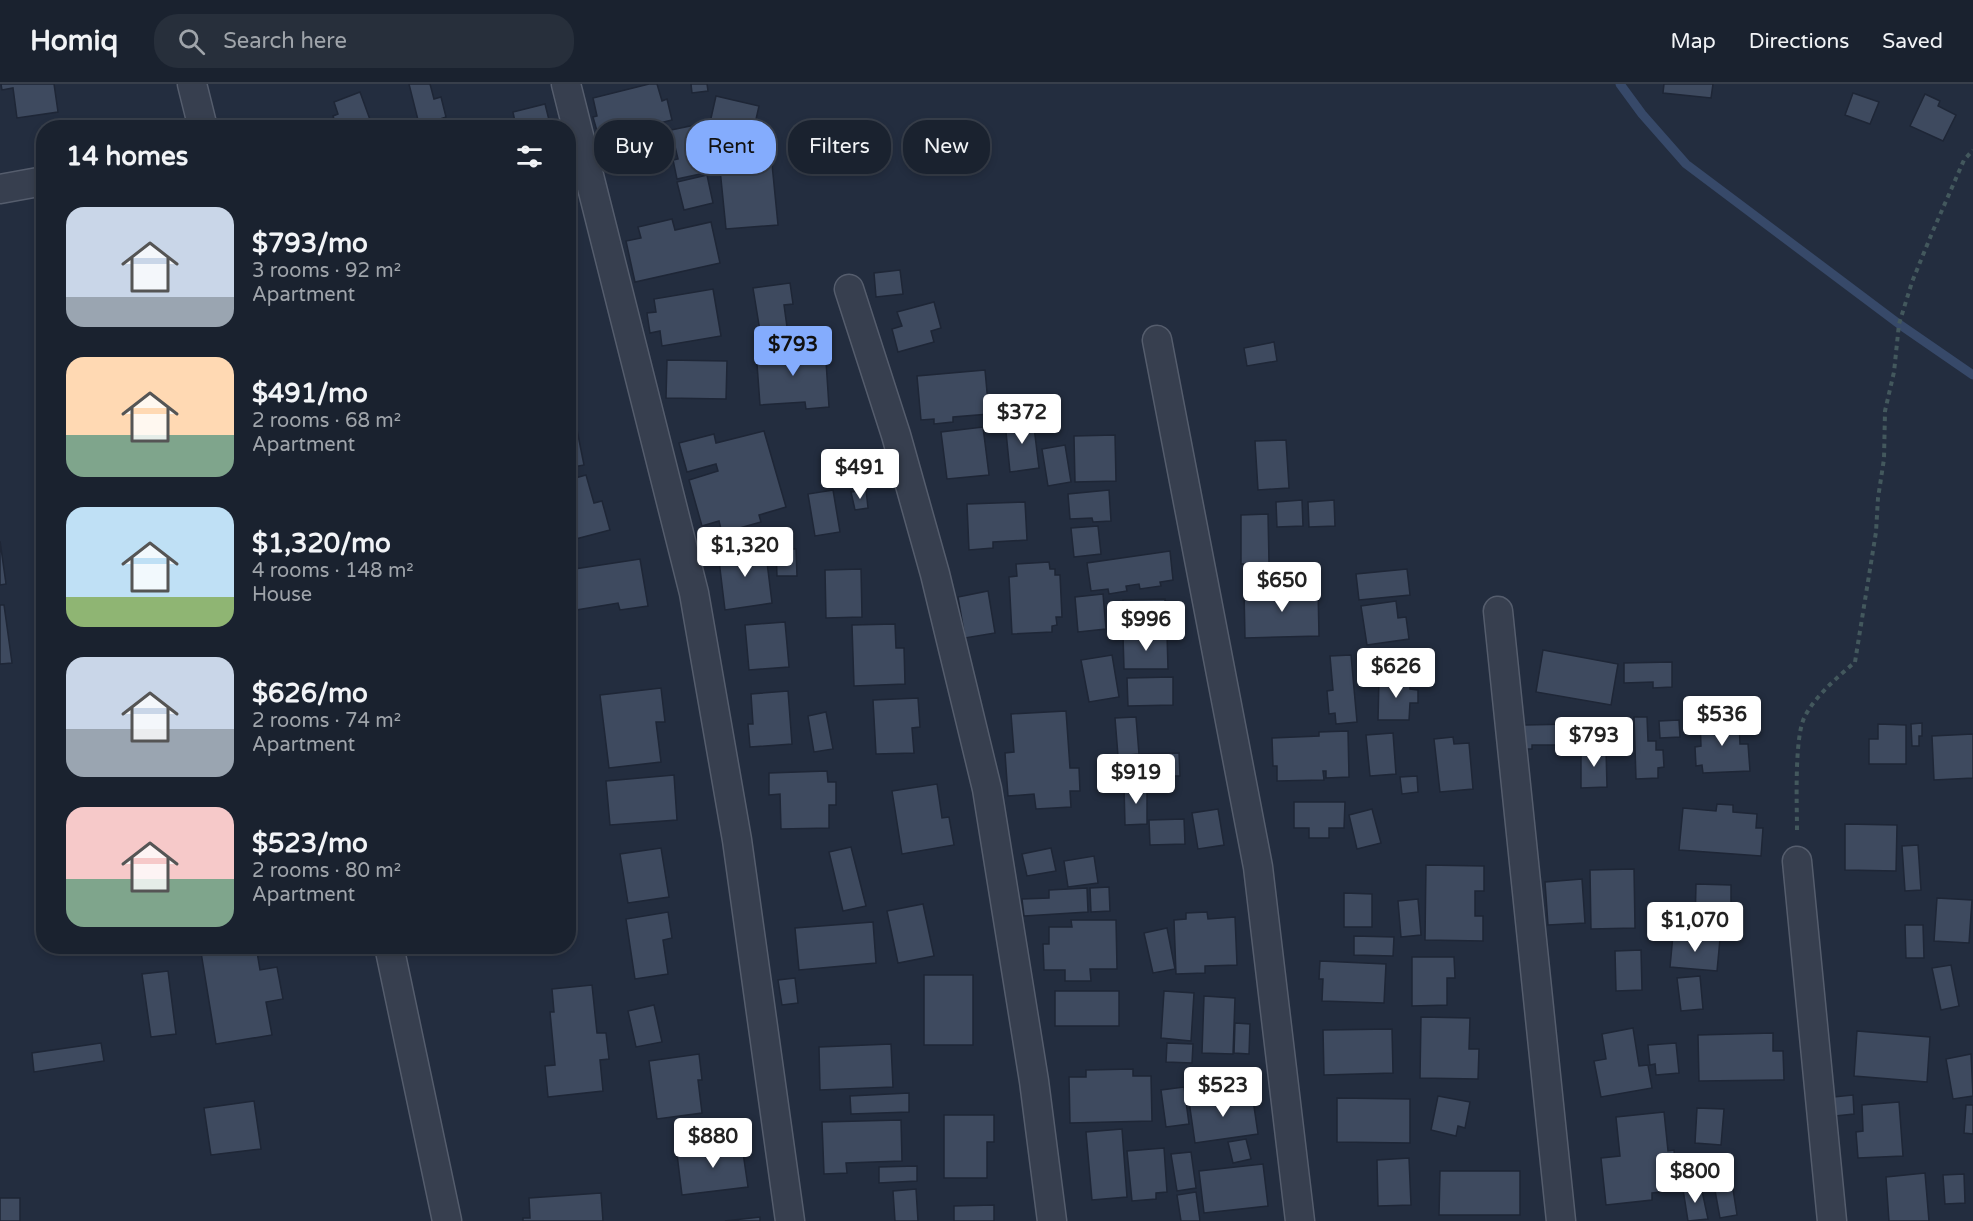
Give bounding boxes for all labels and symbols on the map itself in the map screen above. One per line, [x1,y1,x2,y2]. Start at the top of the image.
pin: $793 [757,326,829,377]
pin: $372 [986,394,1058,445]
pin: $491 [824,449,896,500]
pin: $1,320 [696,527,794,578]
pin: $650 [1246,562,1318,613]
pin: $996 [1110,601,1182,652]
pin: $626 [1360,648,1432,699]
pin: $536 [1686,696,1758,747]
pin: $793 [1558,717,1630,768]
pin: $919 [1100,754,1172,805]
pin: $1,070 [1646,902,1744,953]
pin: $523 [1187,1067,1259,1118]
pin: $880 [677,1118,749,1169]
pin: $800 [1659,1153,1731,1204]

